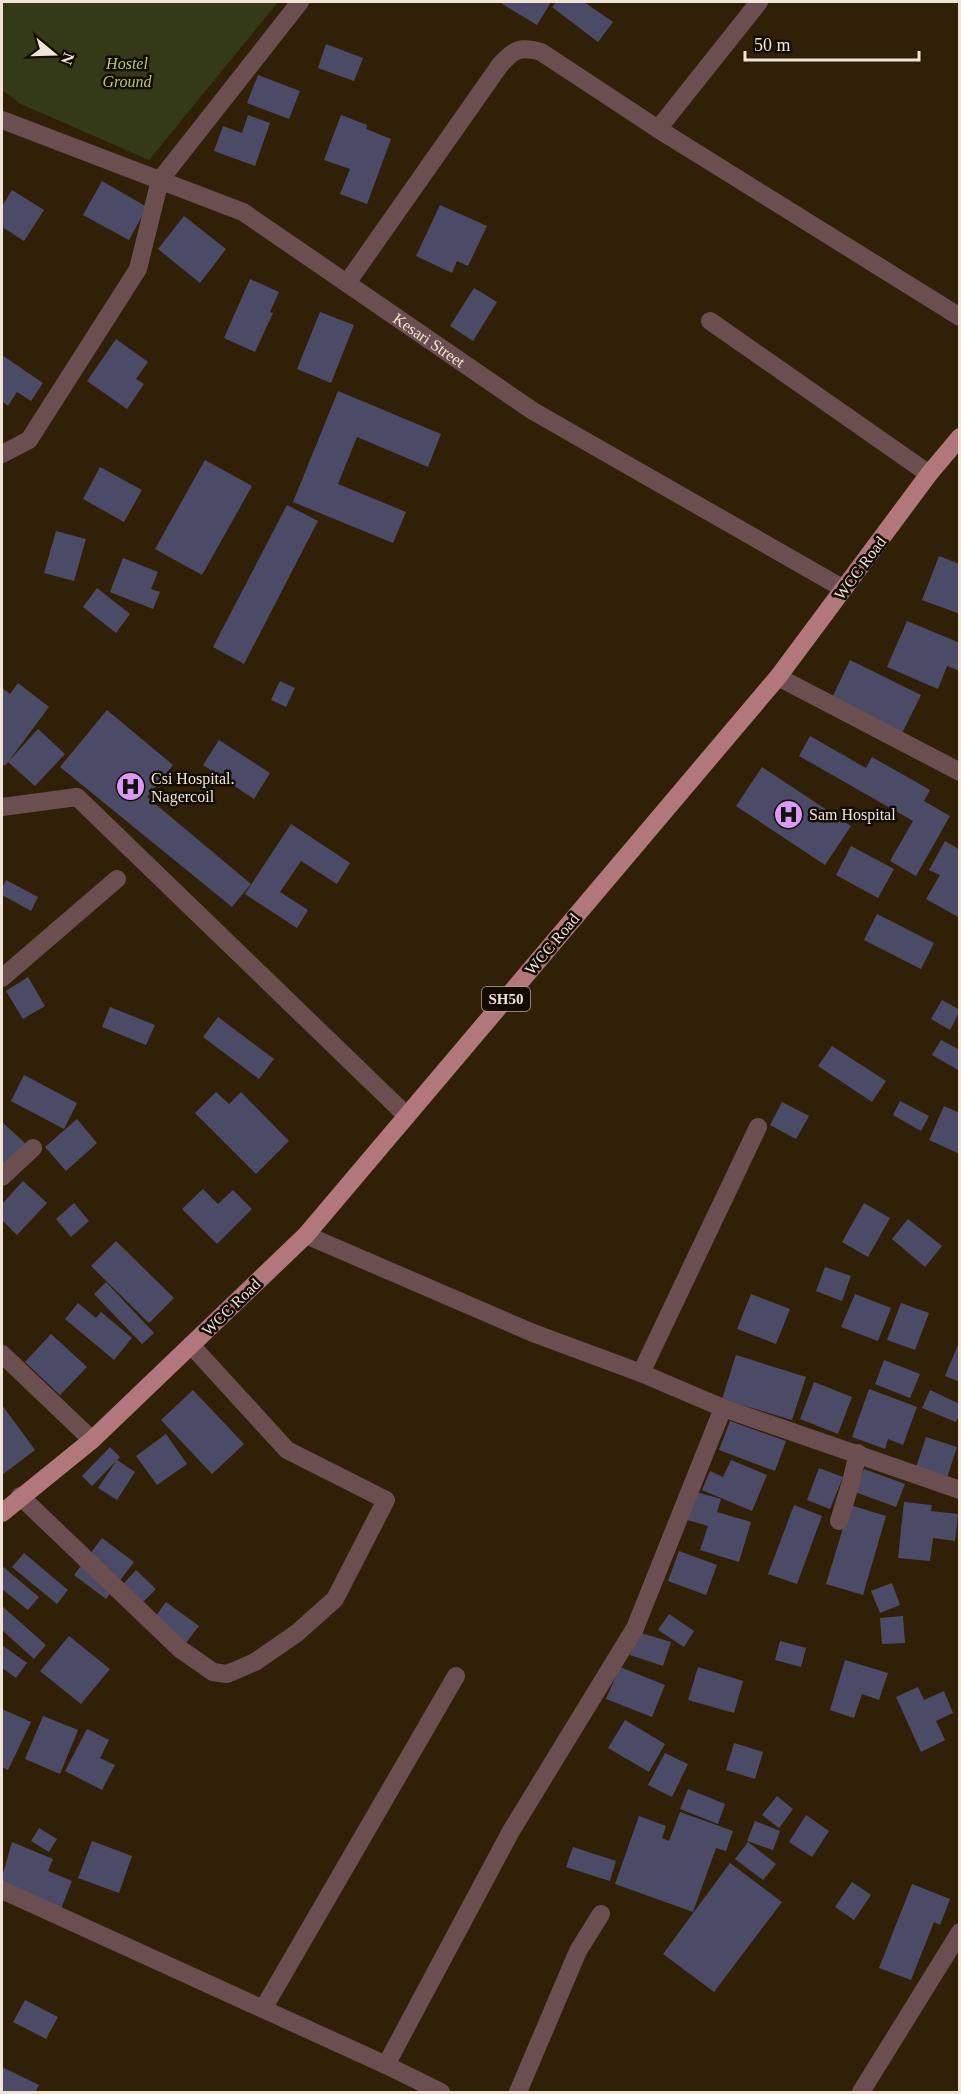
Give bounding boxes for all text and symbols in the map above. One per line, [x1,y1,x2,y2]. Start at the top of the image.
north arrow [24,24,84,84]
scale bar [745,24,919,62]
text: 50 m [754,35,791,55]
text: N [58,50,78,67]
park label: Hostel Ground [102,55,153,90]
street label: Kesari Street [390,309,469,371]
street label: WCC Road [831,533,889,603]
place label: Csi Hospital. Nagercoil [151,770,235,806]
hospital icon: Csi Hospital. Nagercoil [114,771,146,803]
hospital icon: Sam Hospital [772,798,804,830]
place label: Sam Hospital [809,806,896,824]
street label: WCC Road [522,910,582,978]
road number: SH50 [482,987,530,1011]
street label: WCC Road [198,1275,264,1339]

